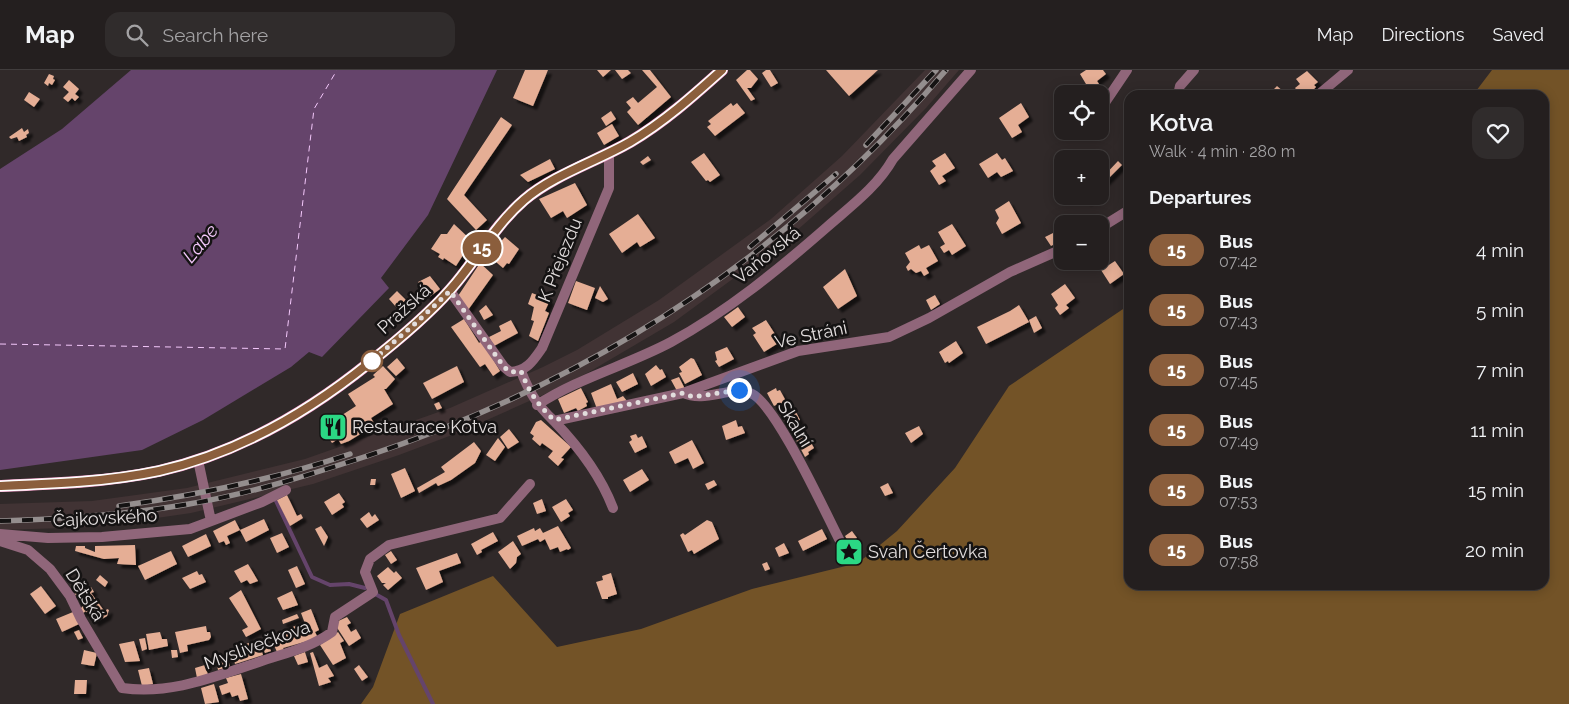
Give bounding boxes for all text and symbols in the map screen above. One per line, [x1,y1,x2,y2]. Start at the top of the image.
search box [105,12,455,57]
text: Map [25,20,75,49]
icon: search [123,21,151,49]
text: Search here [163,24,268,46]
text: Map [1317,24,1353,45]
text: Directions [1381,24,1465,45]
text: Saved [1493,24,1544,45]
map controls [1054,85,1109,270]
button: locate [1054,85,1109,140]
button: heart [1472,107,1524,159]
text: Kotva [1149,108,1213,137]
text: Walk · 4 min · 280 m [1149,142,1296,161]
button: + [1054,150,1109,205]
text: Departures [1149,186,1251,208]
street label: K Přejezdu [533,215,586,305]
button: − [1054,215,1109,270]
water label: Labe [178,219,222,267]
street label: Vaňovská [729,221,804,288]
text: Bus [1219,230,1253,252]
line badge: 15 [460,232,504,264]
text: 15 [473,237,491,258]
text: 15 [1167,239,1186,260]
text: 4 min [1476,239,1524,261]
text: 07:42 [1219,252,1257,271]
street label: Pražská [373,279,435,338]
text: Bus [1219,290,1253,312]
text: 15 [1167,299,1186,320]
text: 5 min [1476,299,1524,321]
text: 07:43 [1219,312,1258,331]
street label: Ve Stráni [773,317,849,352]
unlabelled marker [361,350,383,372]
text: Bus [1219,350,1253,372]
text: 15 [1167,359,1186,380]
text: 7 min [1476,359,1524,381]
text: 07:45 [1219,372,1258,391]
your location [727,378,752,403]
street label: Skalní [774,397,817,450]
text: Bus [1219,410,1253,432]
restaurant icon: Restaurace Kotva [318,412,348,442]
place label: Restaurace Kotva [352,416,497,437]
text: 15 [1167,419,1186,440]
text: 11 min [1470,419,1524,441]
text: 07:49 [1219,432,1258,451]
text: Bus [1219,470,1253,492]
text: 15 [1167,479,1186,500]
text: 15 min [1468,479,1524,501]
text: 07:53 [1219,492,1258,511]
street label: Čajkovského [52,503,158,531]
text: Bus [1219,530,1253,552]
place icon: Svah Čertovka [834,537,864,567]
text: 15 [1167,539,1186,560]
text: 20 min [1465,539,1524,561]
place label: Svah Čertovka [868,540,987,562]
text: 07:58 [1219,552,1258,571]
street label: Dětská [61,565,110,625]
street label: Myslivečkova [201,616,313,673]

